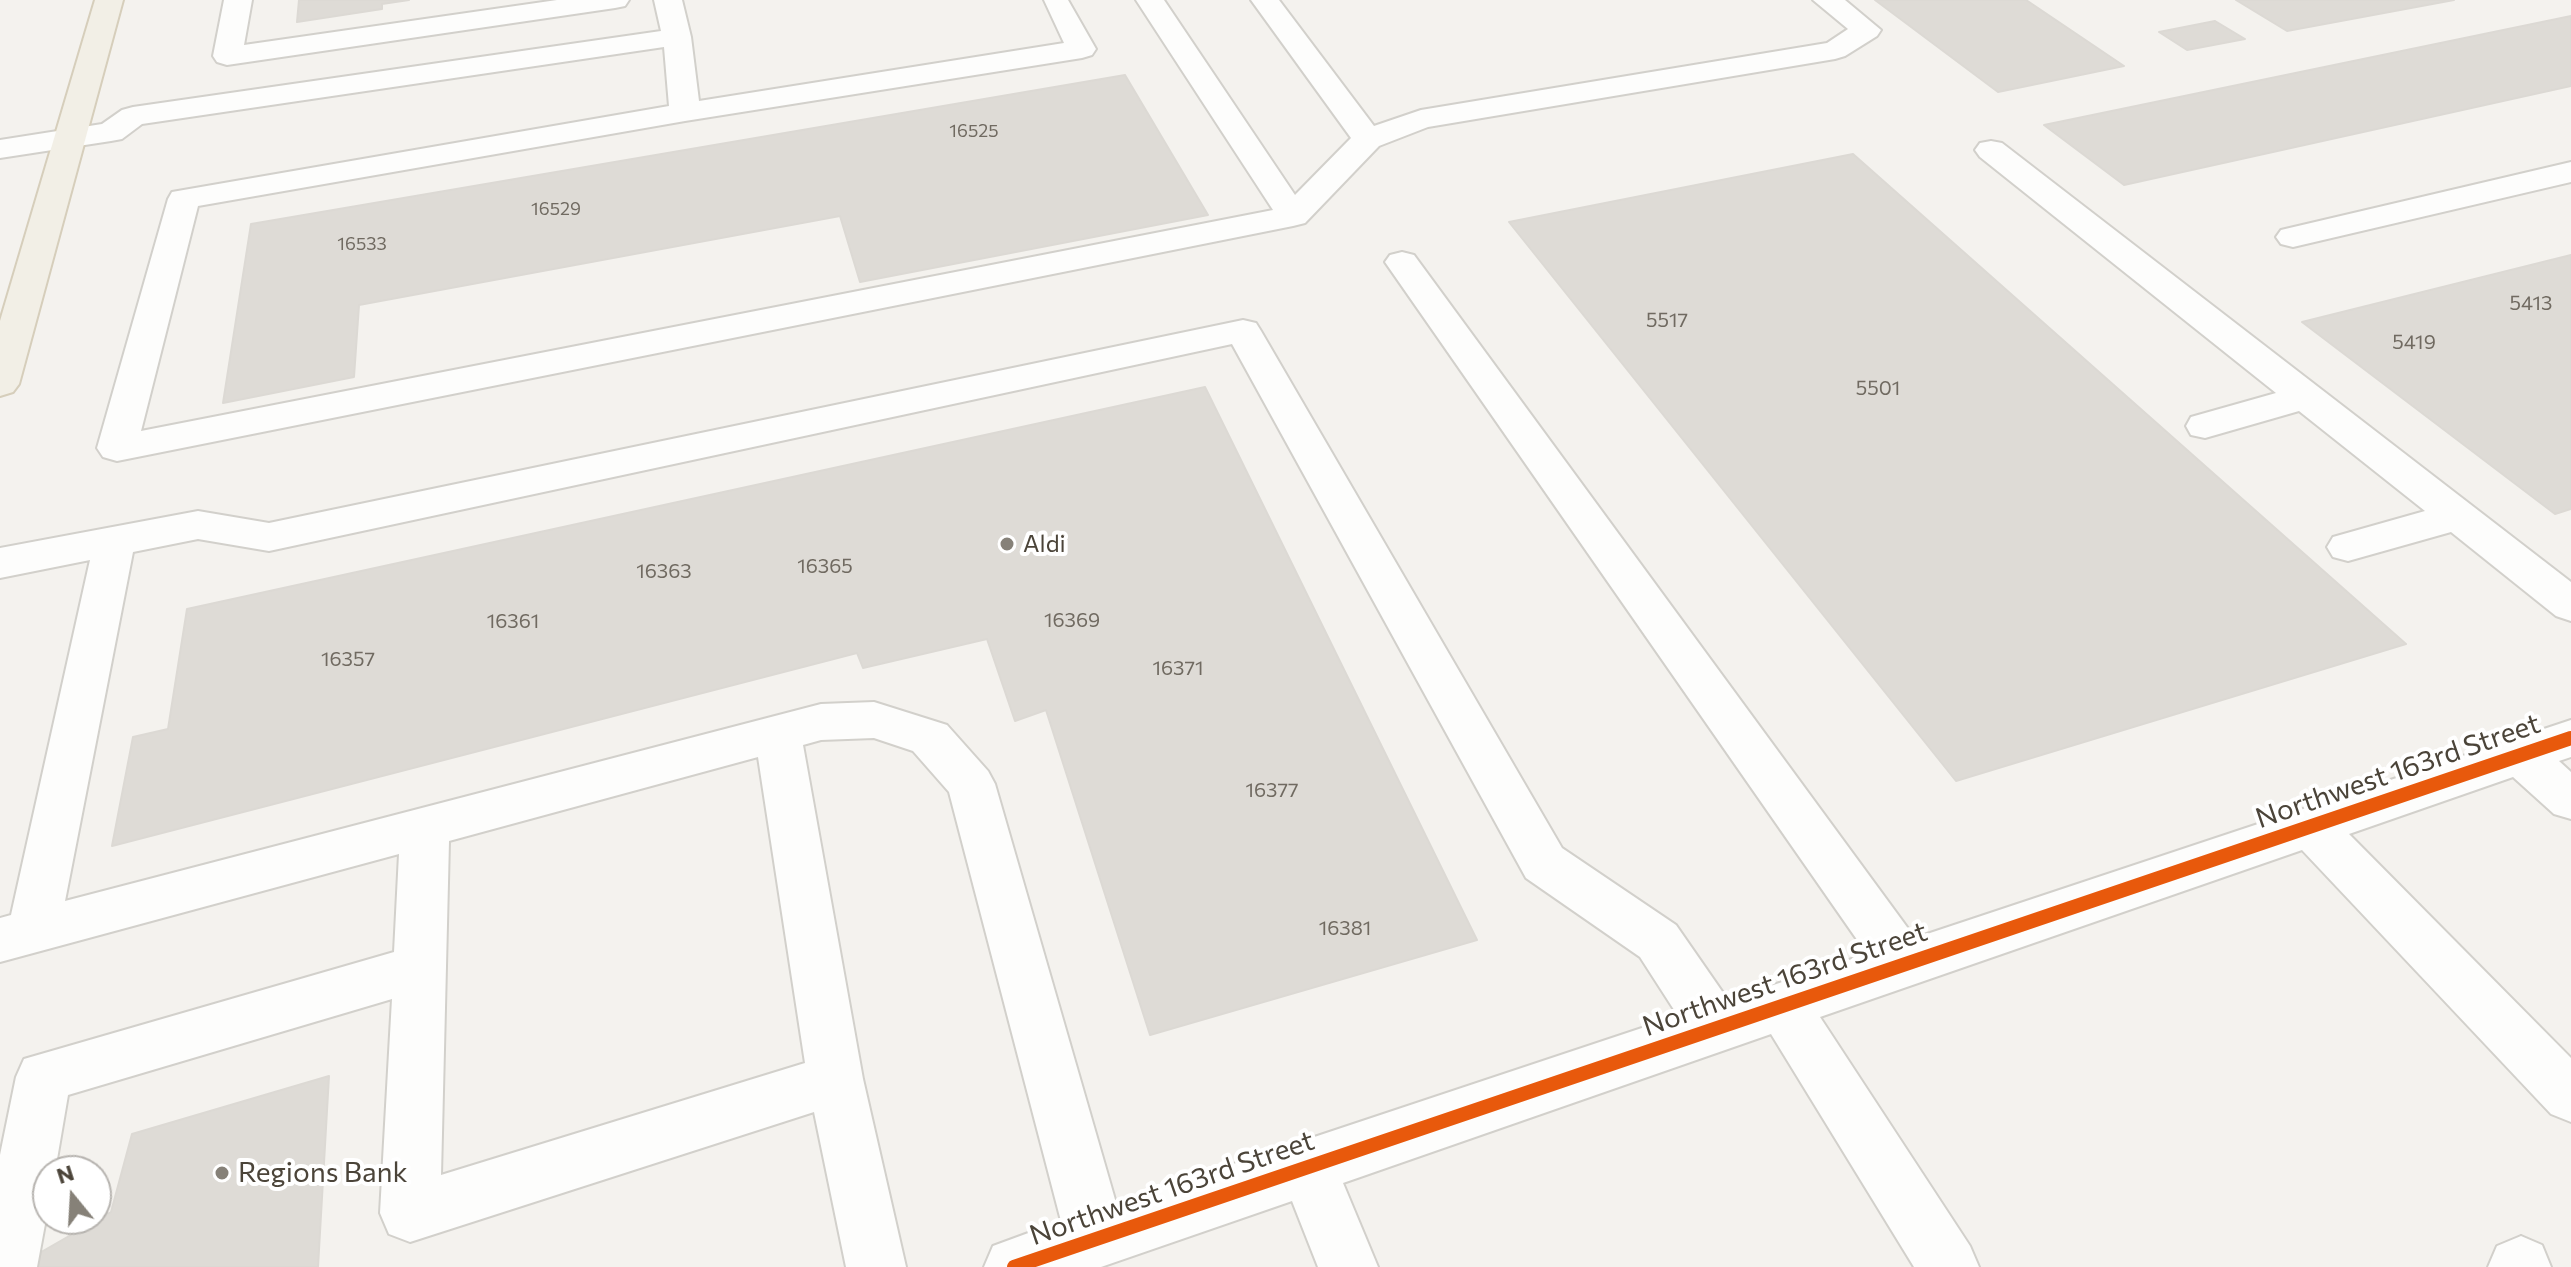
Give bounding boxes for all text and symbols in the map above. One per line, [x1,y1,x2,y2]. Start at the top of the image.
house number: 16525 [949,120,999,142]
house number: 16529 [531,198,581,220]
house number: 16533 [337,233,387,255]
house number: 5413 [2510,291,2552,315]
house number: 5517 [1646,308,1688,332]
house number: 5419 [2392,330,2436,354]
house number: 5501 [1856,376,1900,400]
place label: Aldi [1023,530,1066,558]
marker: Aldi [998,535,1016,553]
house number: 16365 [797,554,853,578]
house number: 16363 [636,559,692,583]
house number: 16369 [1044,608,1100,632]
house number: 16361 [487,609,539,633]
house number: 16357 [321,647,375,671]
house number: 16371 [1152,656,1204,680]
street label: Northwest 163rd Street [2251,706,2545,836]
house number: 16377 [1245,778,1299,802]
street label: Northwest 163rd Street [1638,914,1932,1044]
house number: 16381 [1319,916,1371,940]
street label: Northwest 163rd Street [1025,1123,1319,1253]
north arrow [32,1155,112,1235]
place label: Regions Bank [238,1156,408,1190]
text: N [53,1158,77,1189]
marker: Regions Bank [213,1164,231,1182]

